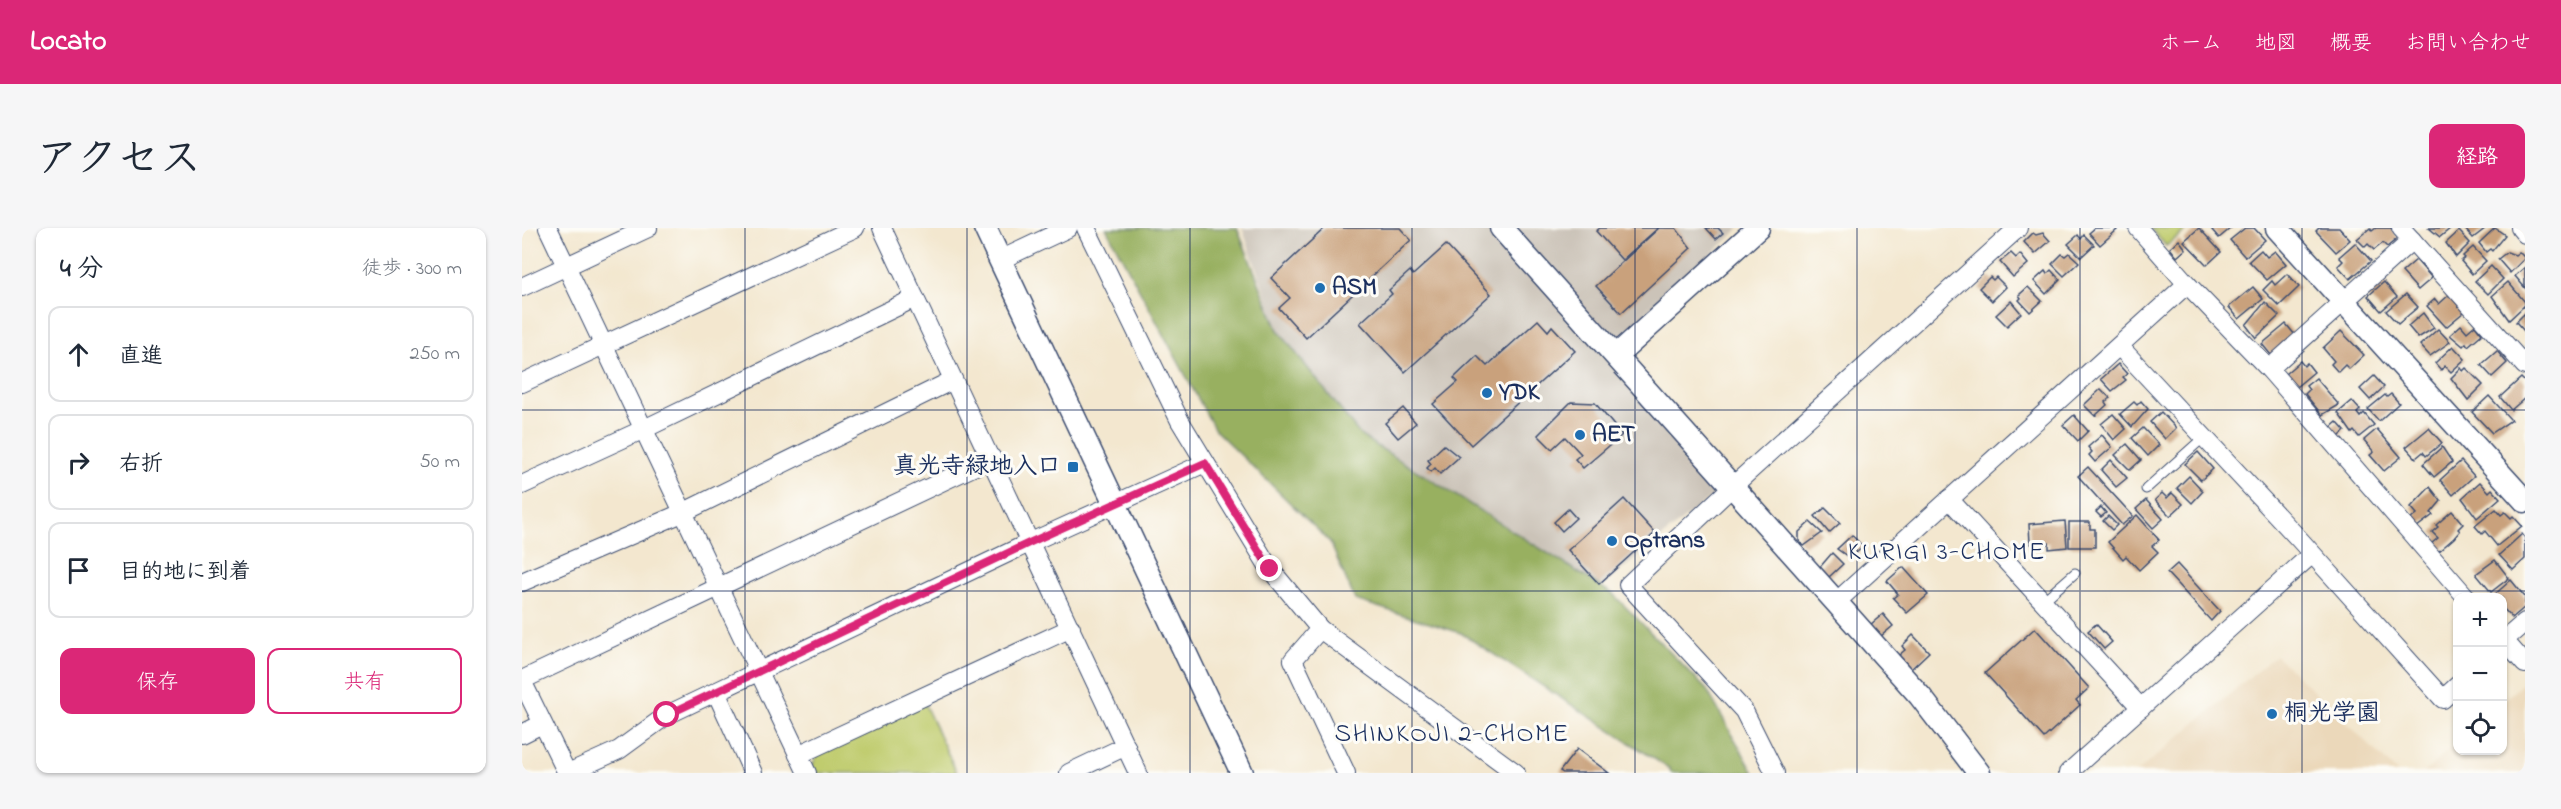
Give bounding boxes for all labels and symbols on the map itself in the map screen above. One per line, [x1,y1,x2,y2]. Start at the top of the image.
place label: ASM [1332,271,1377,306]
marker: ASM [1313,281,1327,295]
place label: YDK [1498,376,1541,411]
marker: YDK [1480,386,1494,400]
place label: AET [1592,418,1635,453]
marker: AET [1573,428,1587,442]
place label: 真光寺緑地入口 [893,450,1061,485]
marker: 真光寺緑地入口 [1066,460,1080,474]
place label: Optrans [1624,524,1705,559]
marker: Optrans [1605,534,1619,548]
district label: KURIGI 3-CHOME [1848,534,2046,572]
route end [1256,555,1282,581]
place label: 桐光学園 [2284,697,2380,732]
route start [653,701,679,727]
marker: 桐光学園 [2265,707,2279,721]
district label: SHINKOJI 2-CHOME [1334,716,1570,754]

